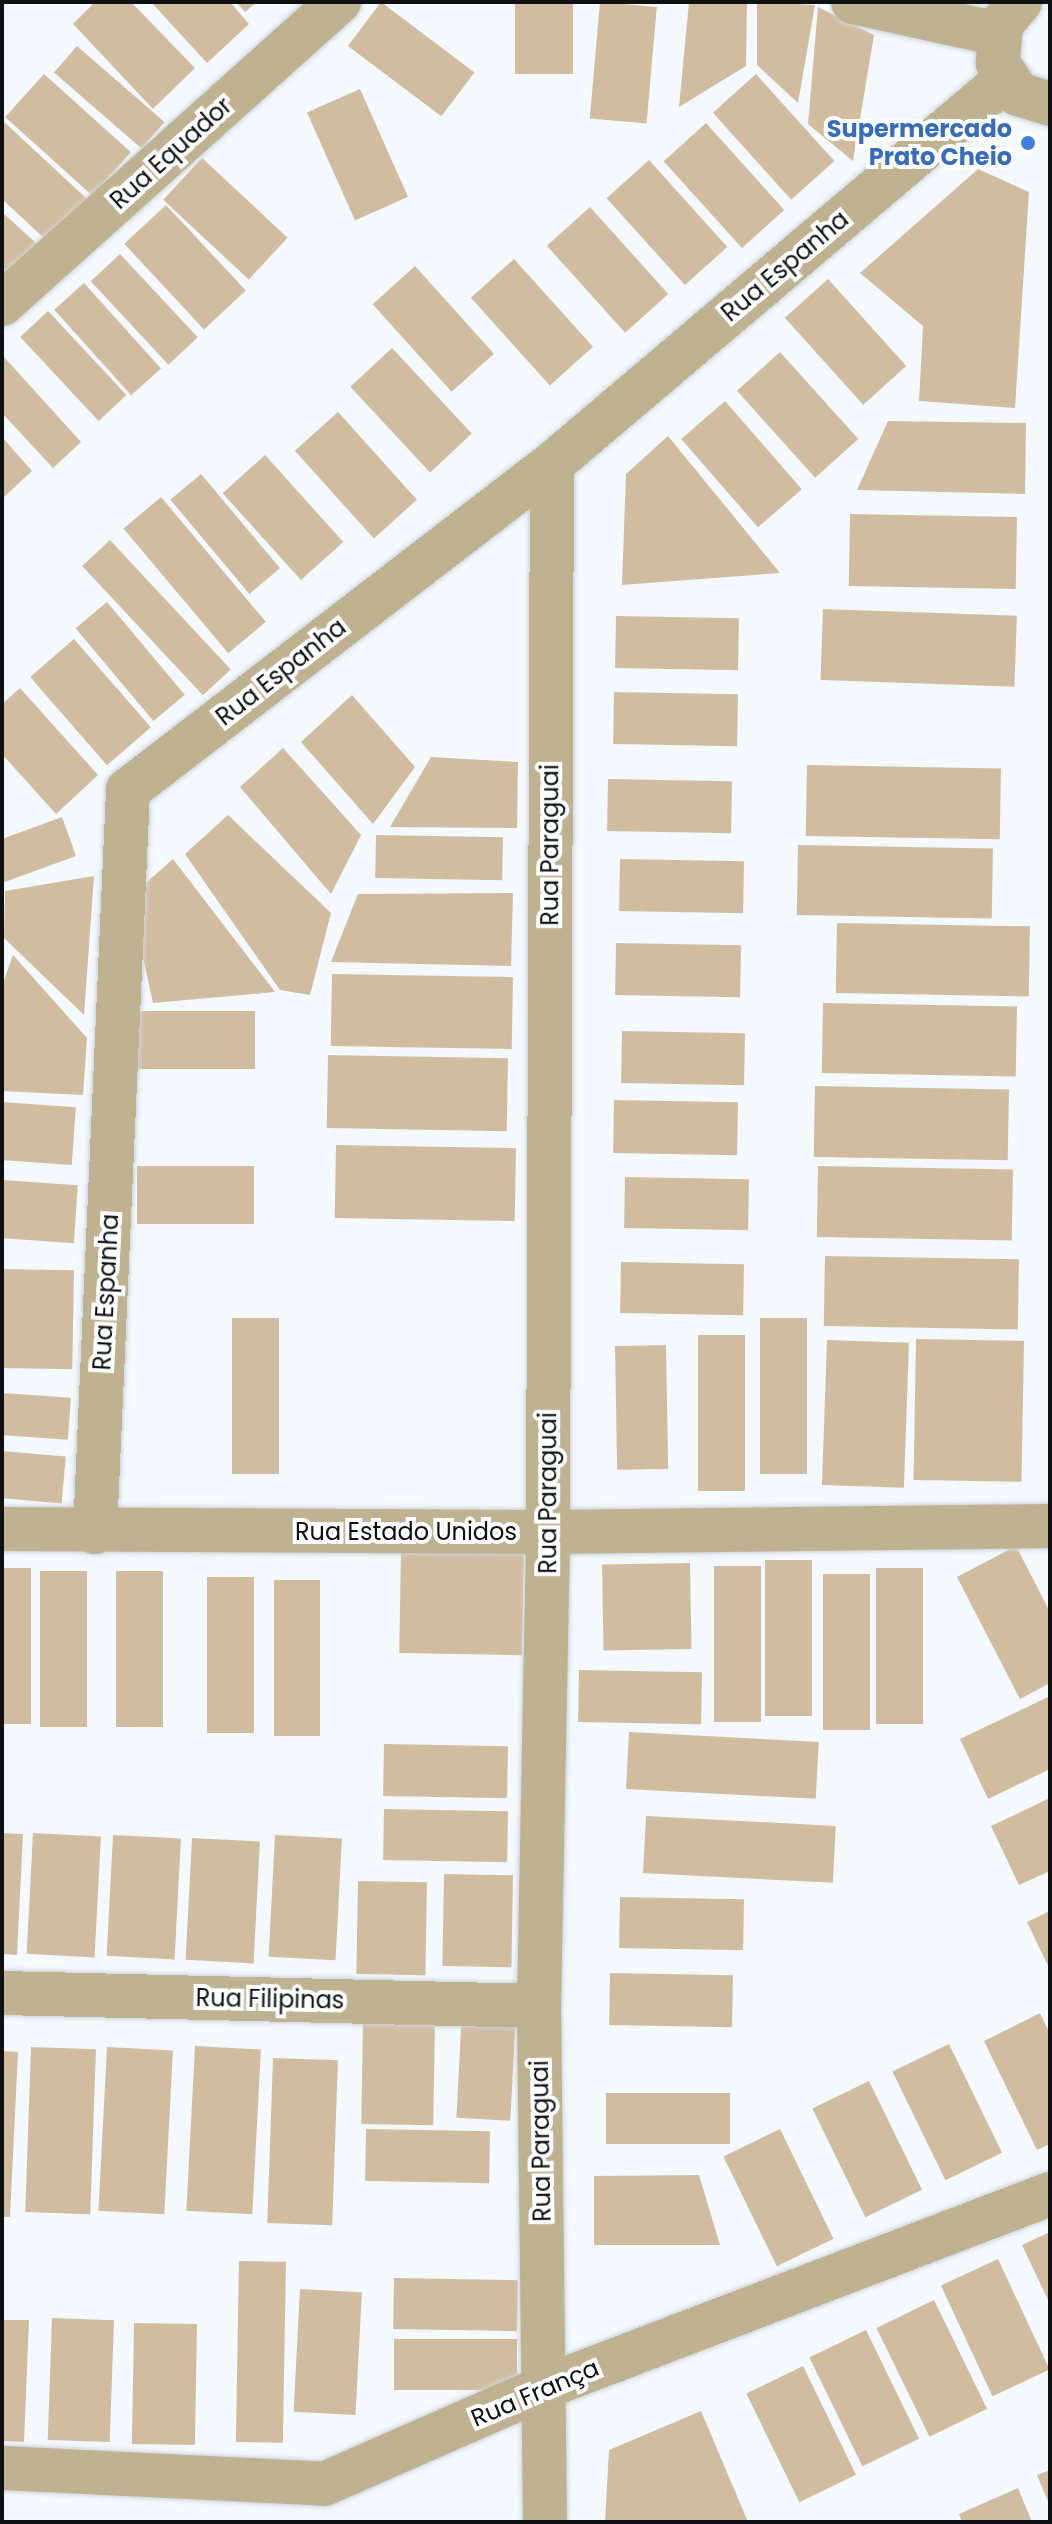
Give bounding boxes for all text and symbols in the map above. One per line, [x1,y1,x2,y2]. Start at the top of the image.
street label: Rua Equador [104,91,238,215]
place label: Supermercado Prato Cheio [827,115,1012,171]
marker: Supermercado Prato Cheio [1019,134,1037,152]
street label: Rua Espanha [716,205,854,327]
street label: Rua Espanha [210,612,352,732]
street label: Rua Paraguai [536,764,564,926]
street label: Rua Espanha [88,1213,124,1371]
street label: Rua Paraguai [534,1412,562,1574]
street label: Rua Estado Unidos [295,1518,517,1546]
street label: Rua Filipinas [195,1983,345,2015]
street label: Rua Paraguai [525,2060,557,2222]
street label: Rua França [467,2353,603,2433]

